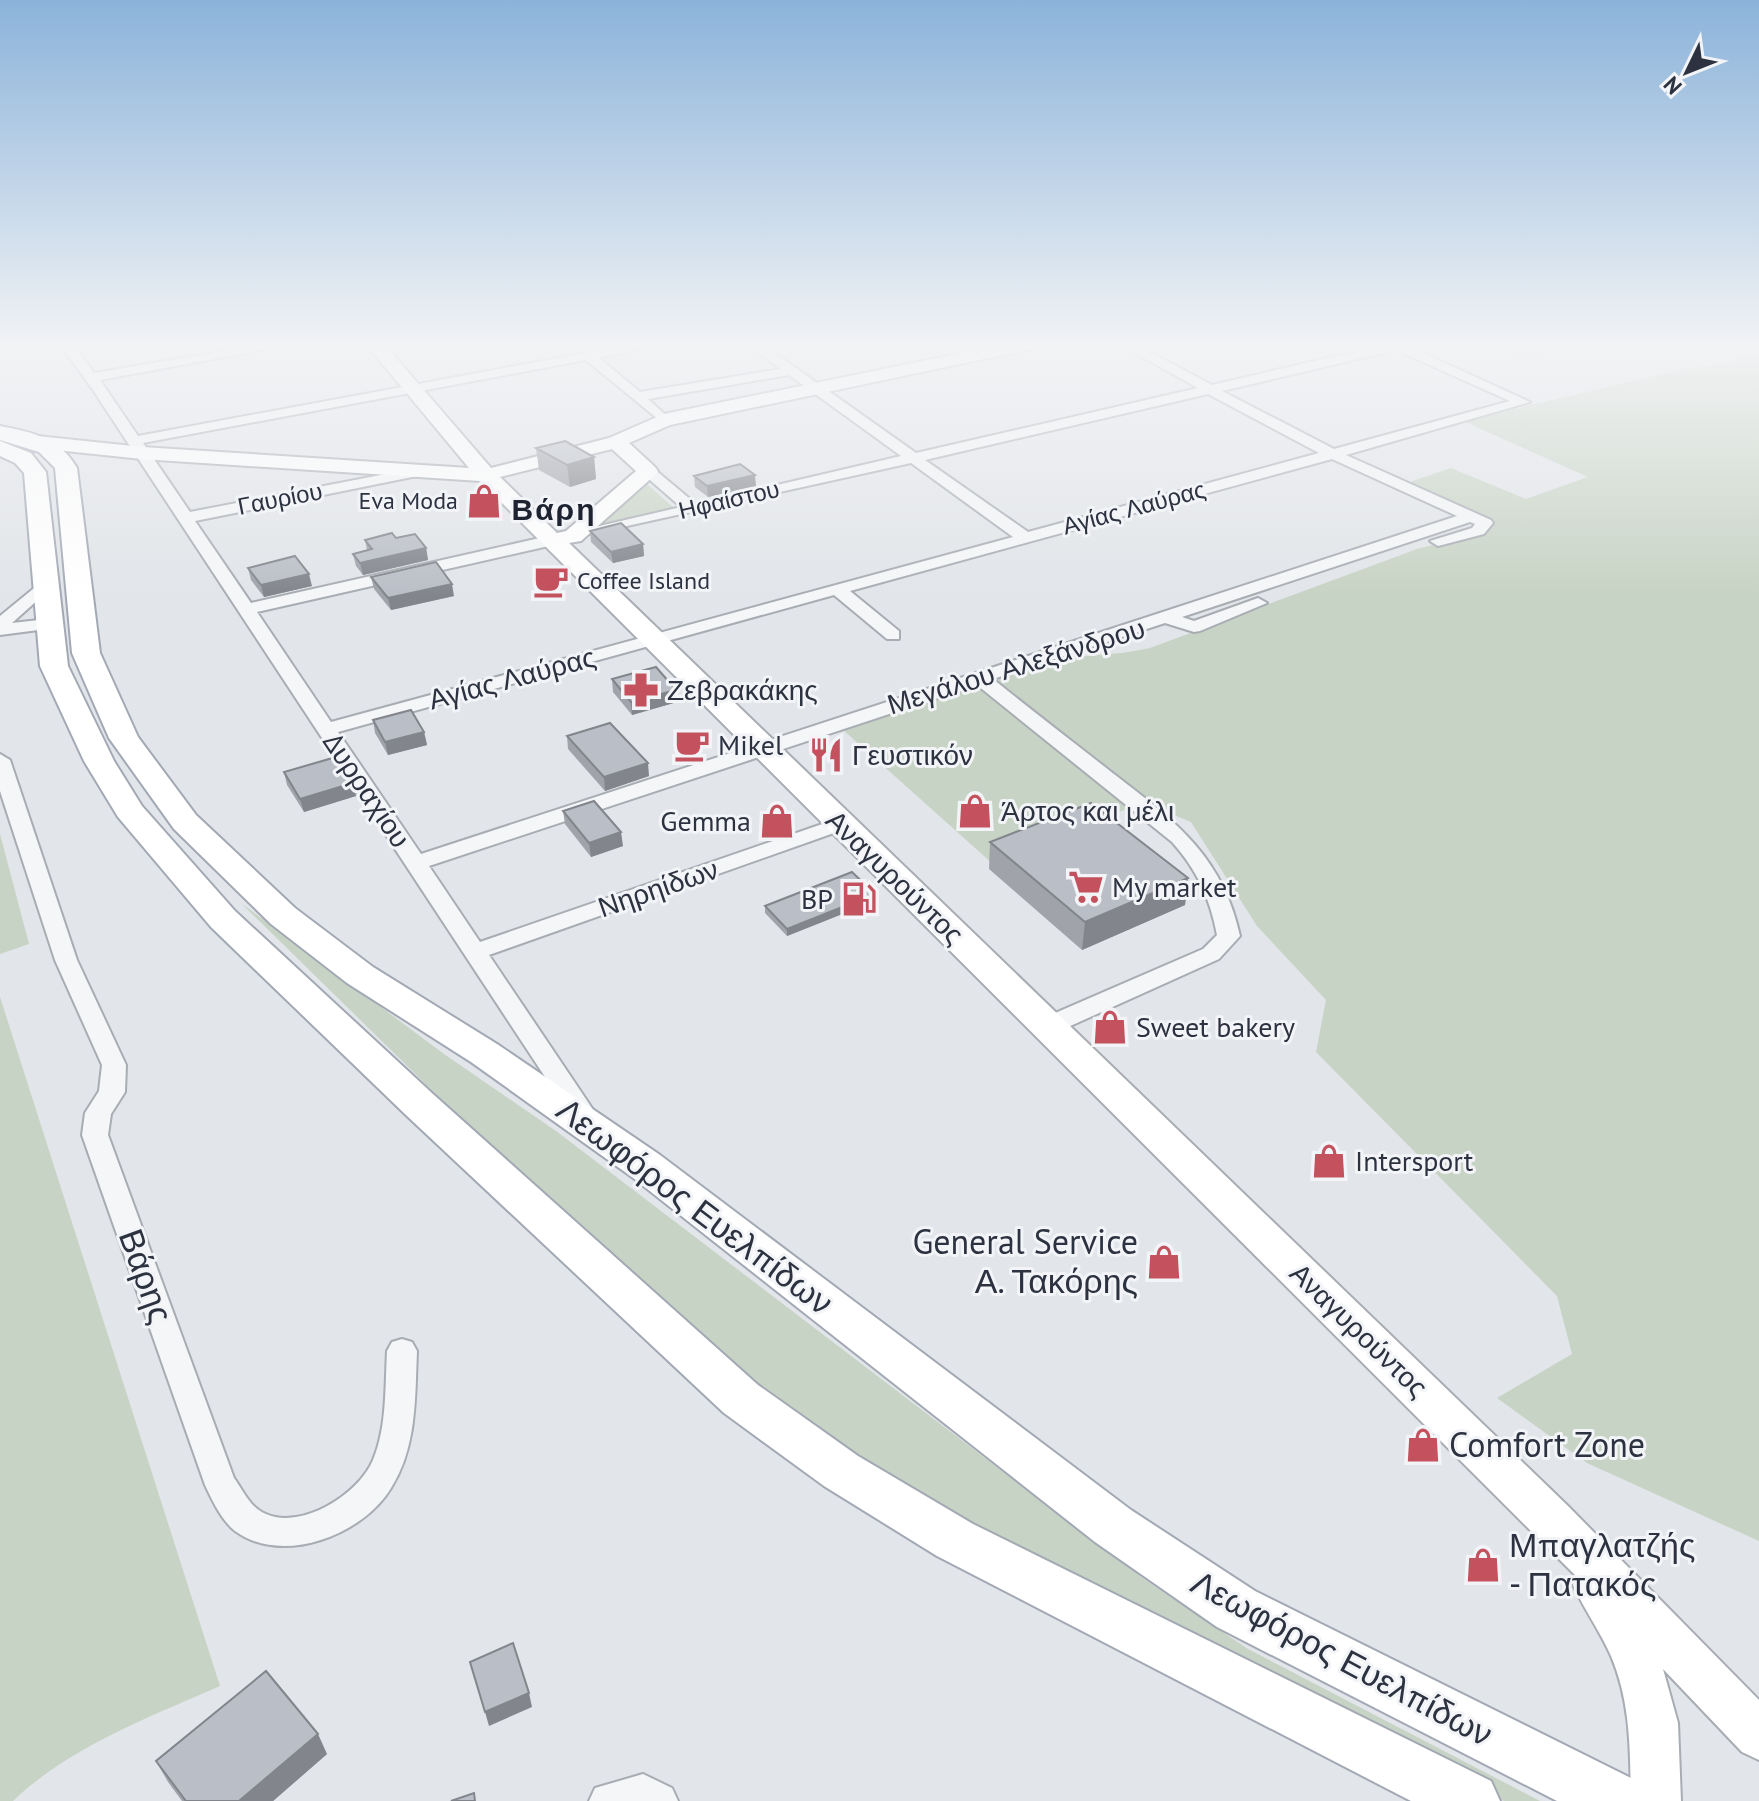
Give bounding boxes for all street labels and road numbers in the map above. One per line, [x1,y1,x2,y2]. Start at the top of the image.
street label: Ηφαίστου [675,473,782,526]
street label: Αγίας Λαύρας [1059,474,1209,541]
street label: Γαυρίου [235,475,325,522]
street label: Μεγάλου Αλεξάνδρου [883,609,1149,722]
street label: Αγίας Λαύρας [424,637,599,718]
street label: Δυρραχίου [315,725,419,854]
street label: Αναγυρούντος [818,801,972,952]
street label: Νηρηίδων [593,850,723,925]
street label: Λεωφόρος Ευελπίδων [549,1087,843,1324]
street label: Βάρης [110,1223,184,1329]
street label: Αναγυρούντος [1282,1254,1436,1405]
street label: Λεωφόρος Ευελπίδων [1184,1559,1501,1755]

